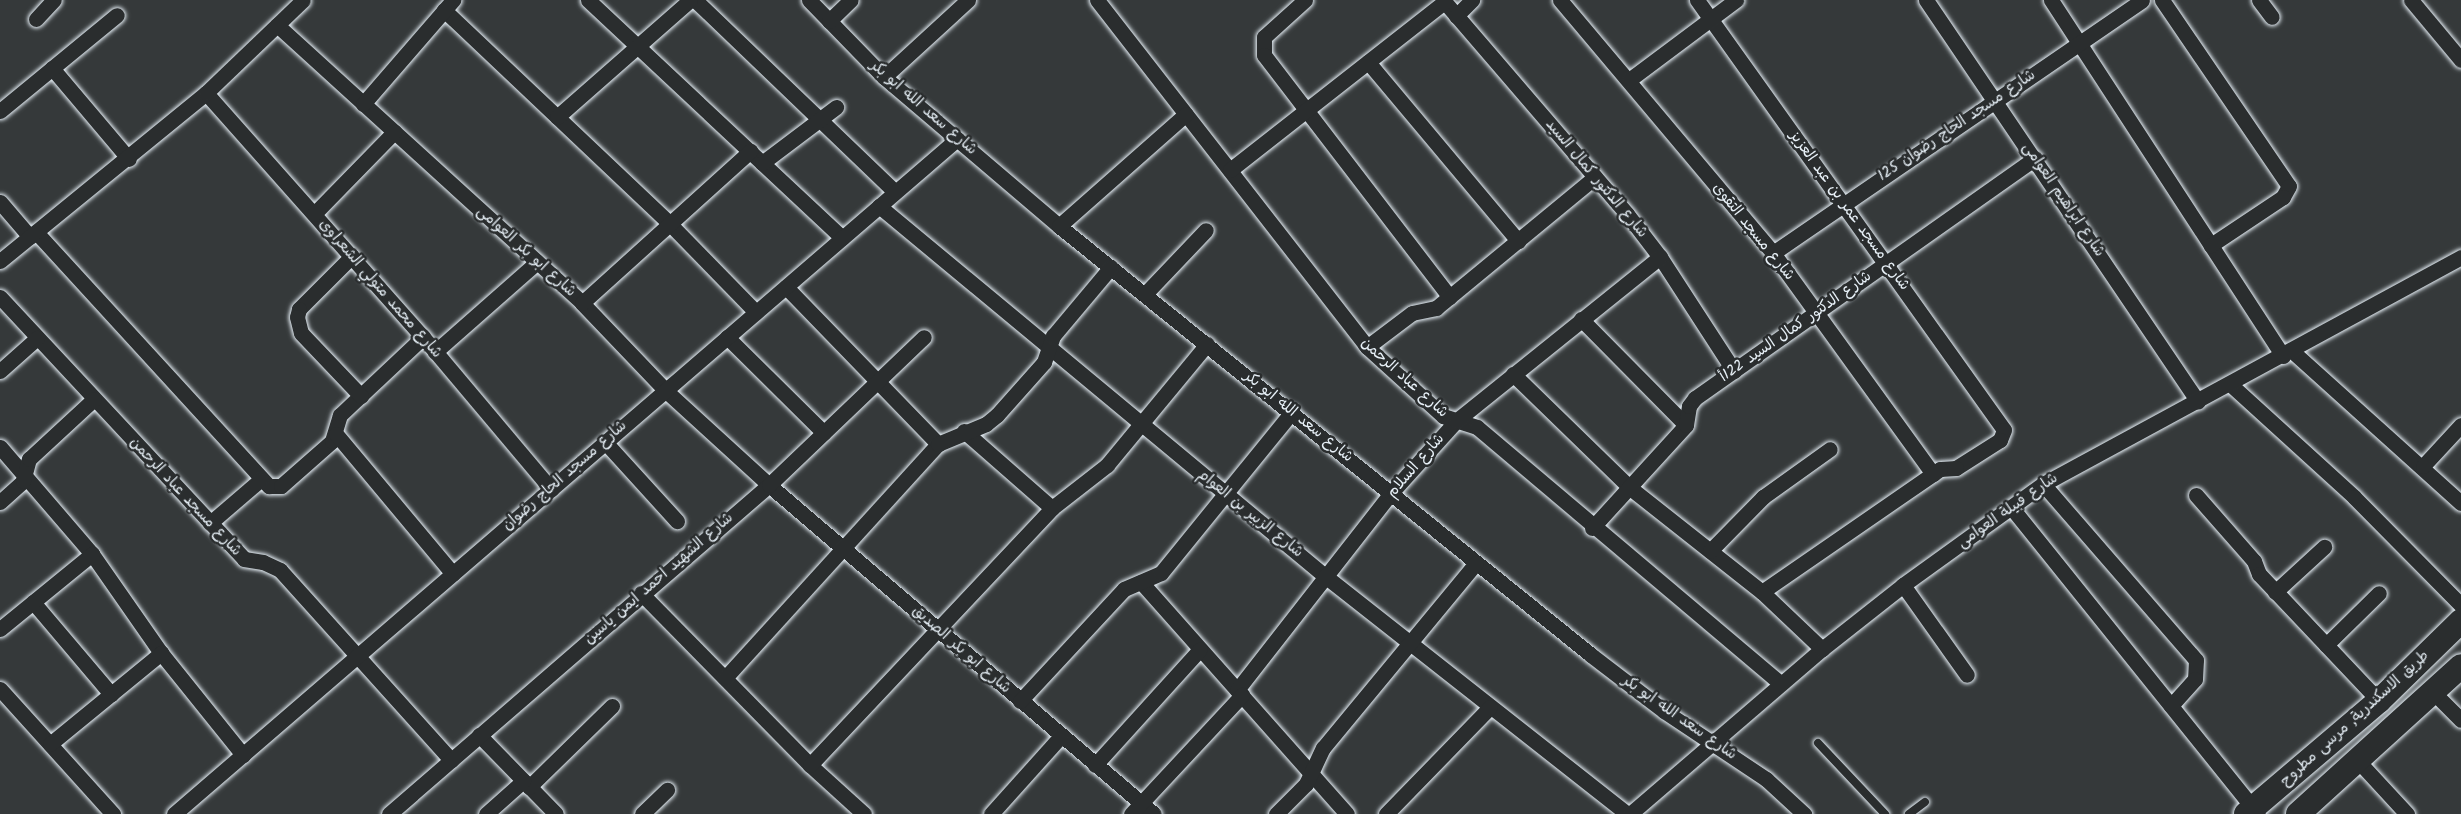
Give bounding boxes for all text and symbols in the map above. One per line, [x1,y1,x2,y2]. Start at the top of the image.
street label: شارع سعد الله ابو بكر [866,57,980,159]
street label: شارع مسجد الحاج رضوان 125 [1875,67,2039,185]
street label: شارع الدكتور كمال السيد [1541,116,1651,242]
street label: شارع مسجد عمر بن عبد العزيز [1785,128,1913,294]
street label: شارع ابراهيم العوامى [2018,139,2108,261]
street label: شارع مسجد التقوى [1708,180,1798,284]
street label: شارع ابو بكر العوامى [473,203,579,301]
street label: شارع محمد متولي الشعراوى [315,216,445,362]
street label: شارع الدكتور كمال السيد 122أ [1717,268,1875,386]
street label: شارع عباد الرحمن [1357,334,1451,422]
street label: شارع سعد الله ابو بكر [1240,367,1356,467]
street label: شارع مسجد الحاج رضوان [499,417,631,535]
street label: شارع السلام [1383,430,1449,502]
street label: شارع مسجد عباد الرحمن [125,434,245,560]
street label: شارع الزبير بن العوام [1194,466,1306,562]
street label: شارع قبيلة العوامى [1954,470,2062,552]
street label: شارع الشهيد احمد ايمن ياسين [581,509,737,649]
street label: شارع ابو بكر الصديق [908,602,1014,698]
street label: طريق الاسكندرية, مرسى مطروح [2277,647,2433,791]
street label: شارع سعد الله ابو بكر [1618,672,1740,764]

